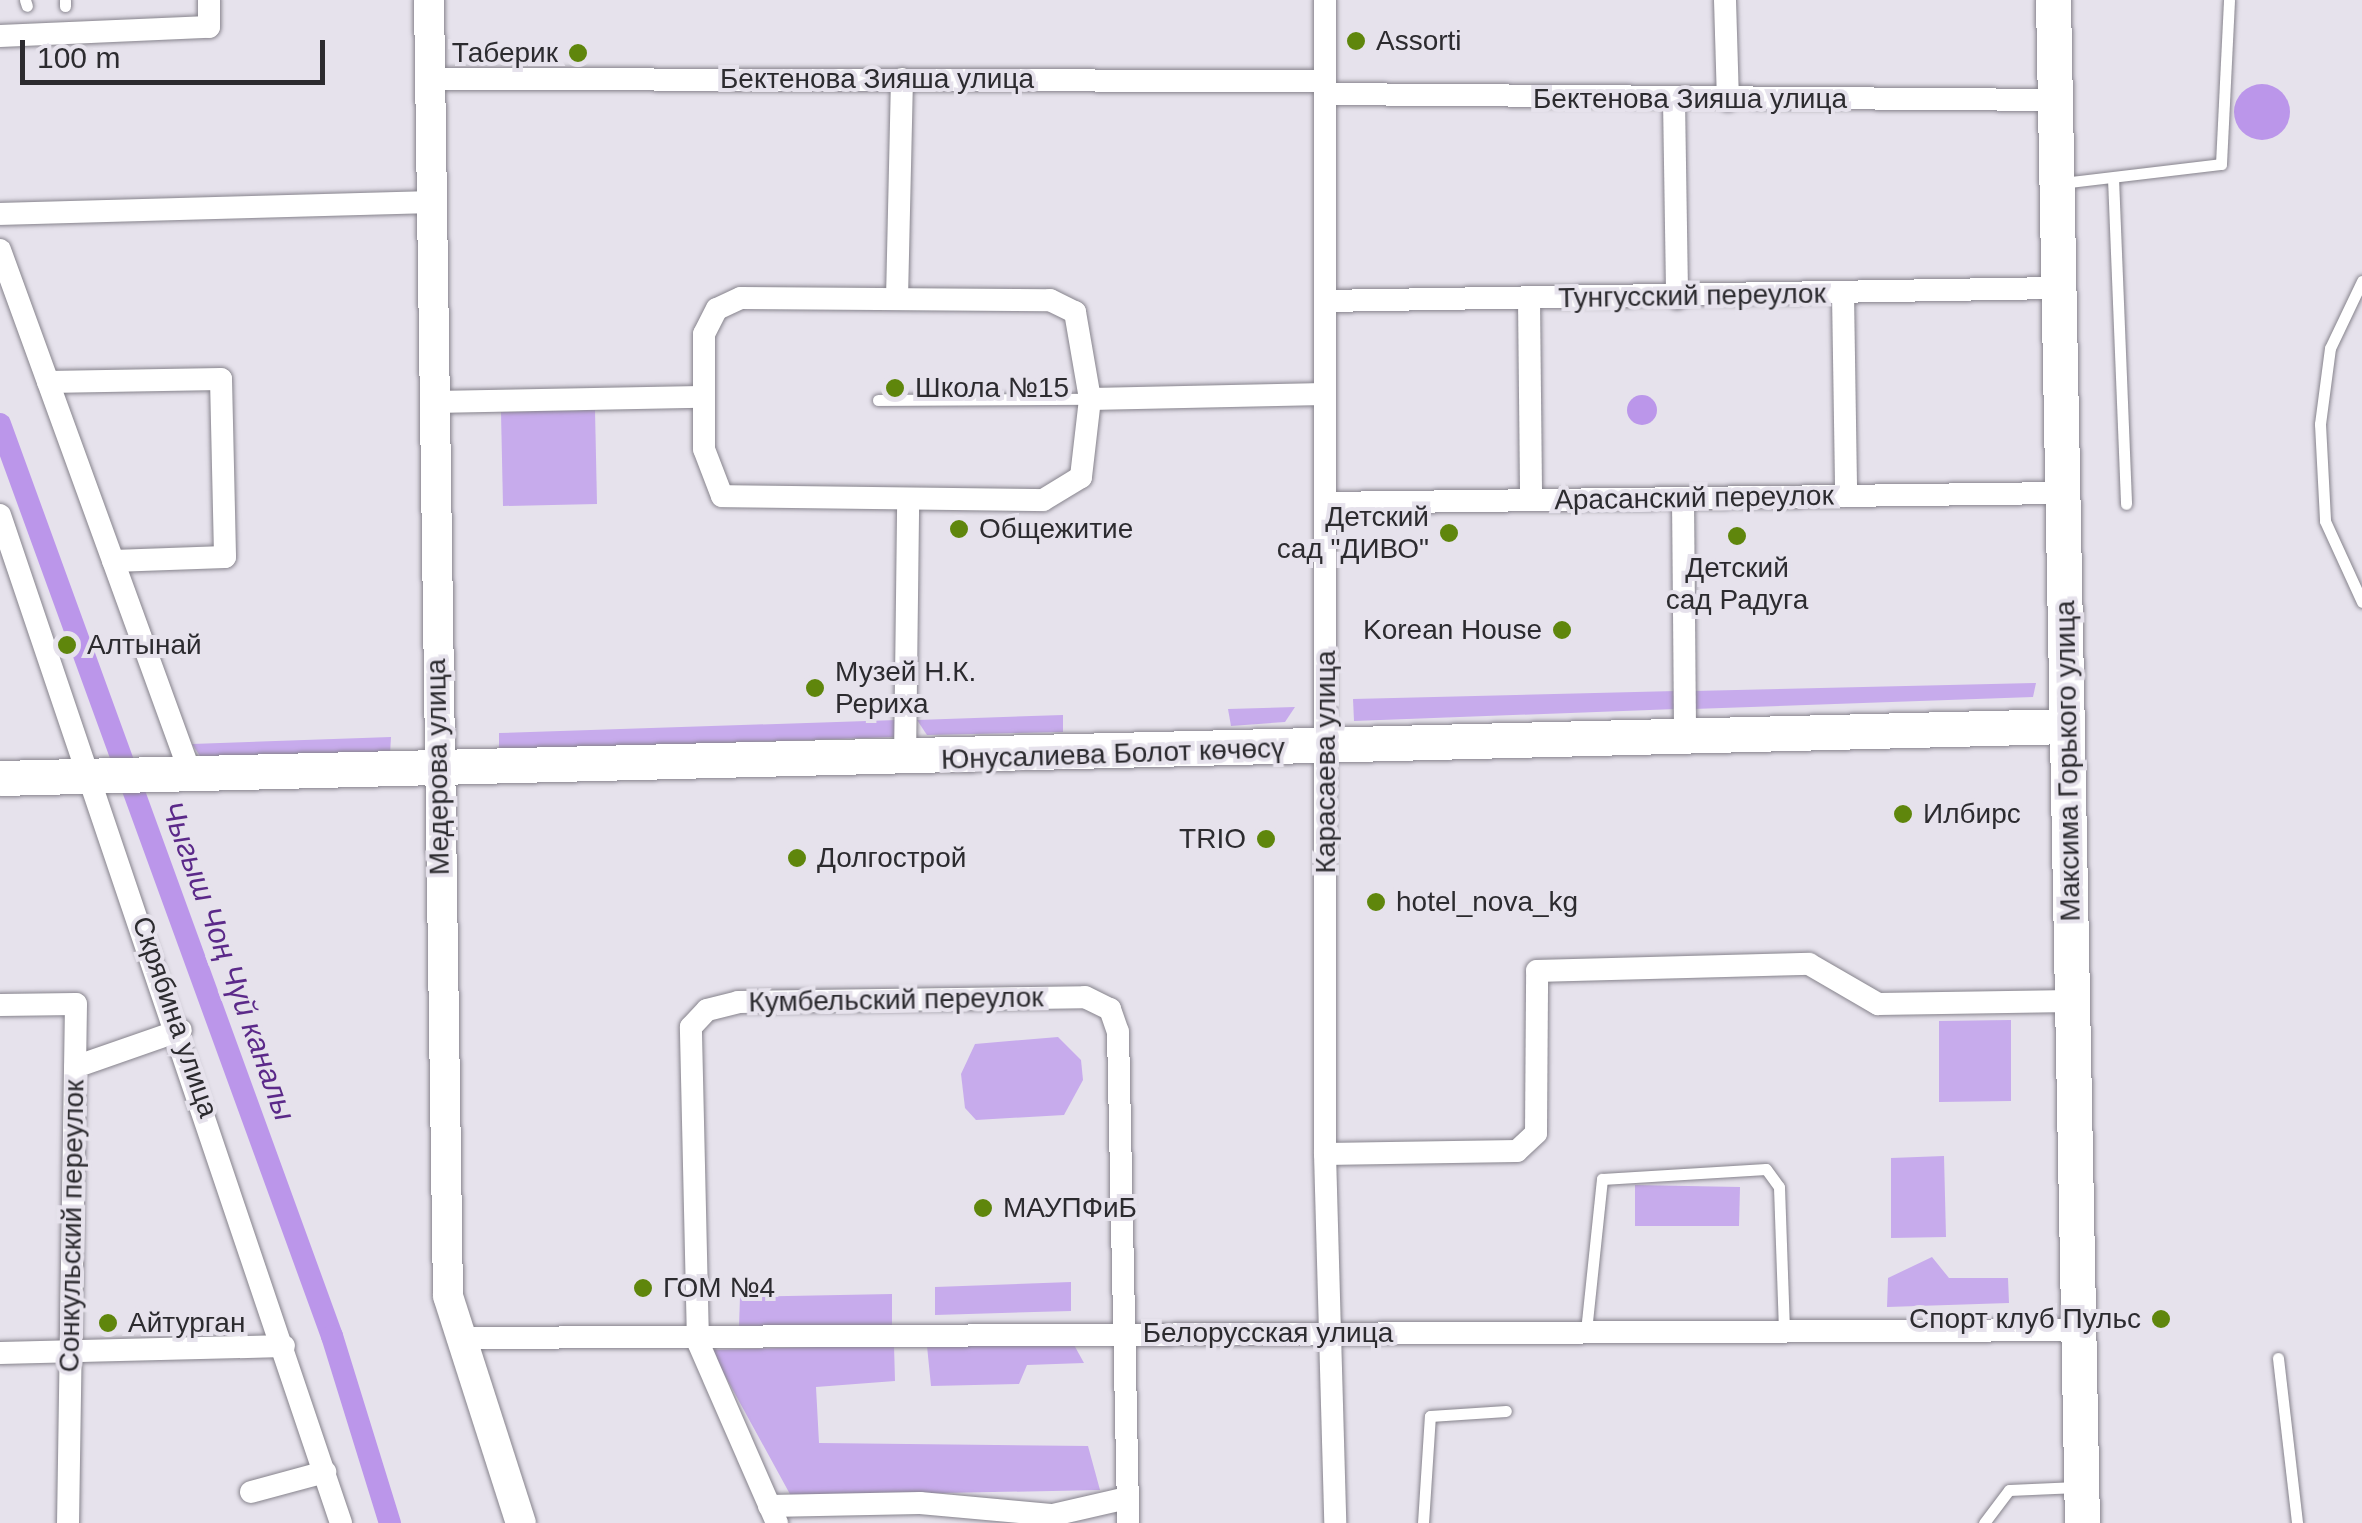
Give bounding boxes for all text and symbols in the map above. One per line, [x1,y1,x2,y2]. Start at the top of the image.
scale bar [25,20,330,82]
place label: Assorti [1376,24,1462,58]
marker: Assorti [1345,30,1367,52]
place label: Таберик [452,36,558,70]
text: 100 m [37,41,120,74]
marker: Таберик [567,42,589,64]
street label: Бектенова Зияша улица [720,62,1034,96]
street label: Бектенова Зияша улица [1533,82,1847,116]
street label: Тунгусский переулок [1558,277,1826,315]
place label: Школа №15 [915,371,1069,405]
marker: Школа №15 [884,377,906,399]
street label: Арасанский переулок [1554,479,1834,517]
place label: Детский сад "ДИВО" [1277,500,1429,566]
place label: Общежитие [979,512,1133,546]
marker: Общежитие [948,518,970,540]
marker: Детский сад "ДИВО" [1438,522,1460,544]
marker: Детский сад Радуга [1726,525,1748,547]
place label: Детский сад Радуга [1666,551,1808,617]
street label: Максима Горького улица [2048,600,2088,922]
place label: Korean House [1363,613,1542,647]
marker: Korean House [1551,619,1573,641]
place label: Алтынай [87,628,202,662]
marker: Алтынай [56,634,78,656]
street label: Карасаева улица [1309,650,1343,874]
place label: Музей Н.К. Рериха [835,655,976,721]
street label: Медерова улица [419,658,457,876]
marker: Музей Н.К. Рериха [804,677,826,699]
street label: Юнусалиева Болот көчөсү [941,731,1285,777]
water label: Чыгыш Чоң Чүй каналы [153,796,303,1126]
place label: Илбирс [1923,797,2021,831]
marker: Илбирс [1892,803,1914,825]
place label: TRIO [1179,822,1246,856]
marker: TRIO [1255,828,1277,850]
place label: Долгострой [817,841,966,875]
marker: Долгострой [786,847,808,869]
place label: hotel_nova_kg [1396,885,1578,919]
marker: hotel_nova_kg [1365,891,1387,913]
street label: Скрябина улица [125,912,225,1122]
street label: Кумбельский переулок [748,981,1044,1019]
street label: Сонкульский переулок [53,1079,91,1373]
place label: МАУПФиБ [1003,1191,1137,1225]
marker: МАУПФиБ [972,1197,994,1219]
place label: ГОМ №4 [663,1271,775,1305]
marker: ГОМ №4 [632,1277,654,1299]
place label: Спорт клуб Пульс [1909,1302,2141,1336]
place label: Айтурган [128,1306,245,1340]
marker: Спорт клуб Пульс [2150,1308,2172,1330]
marker: Айтурган [97,1312,119,1334]
street label: Белорусская улица [1143,1316,1393,1350]

